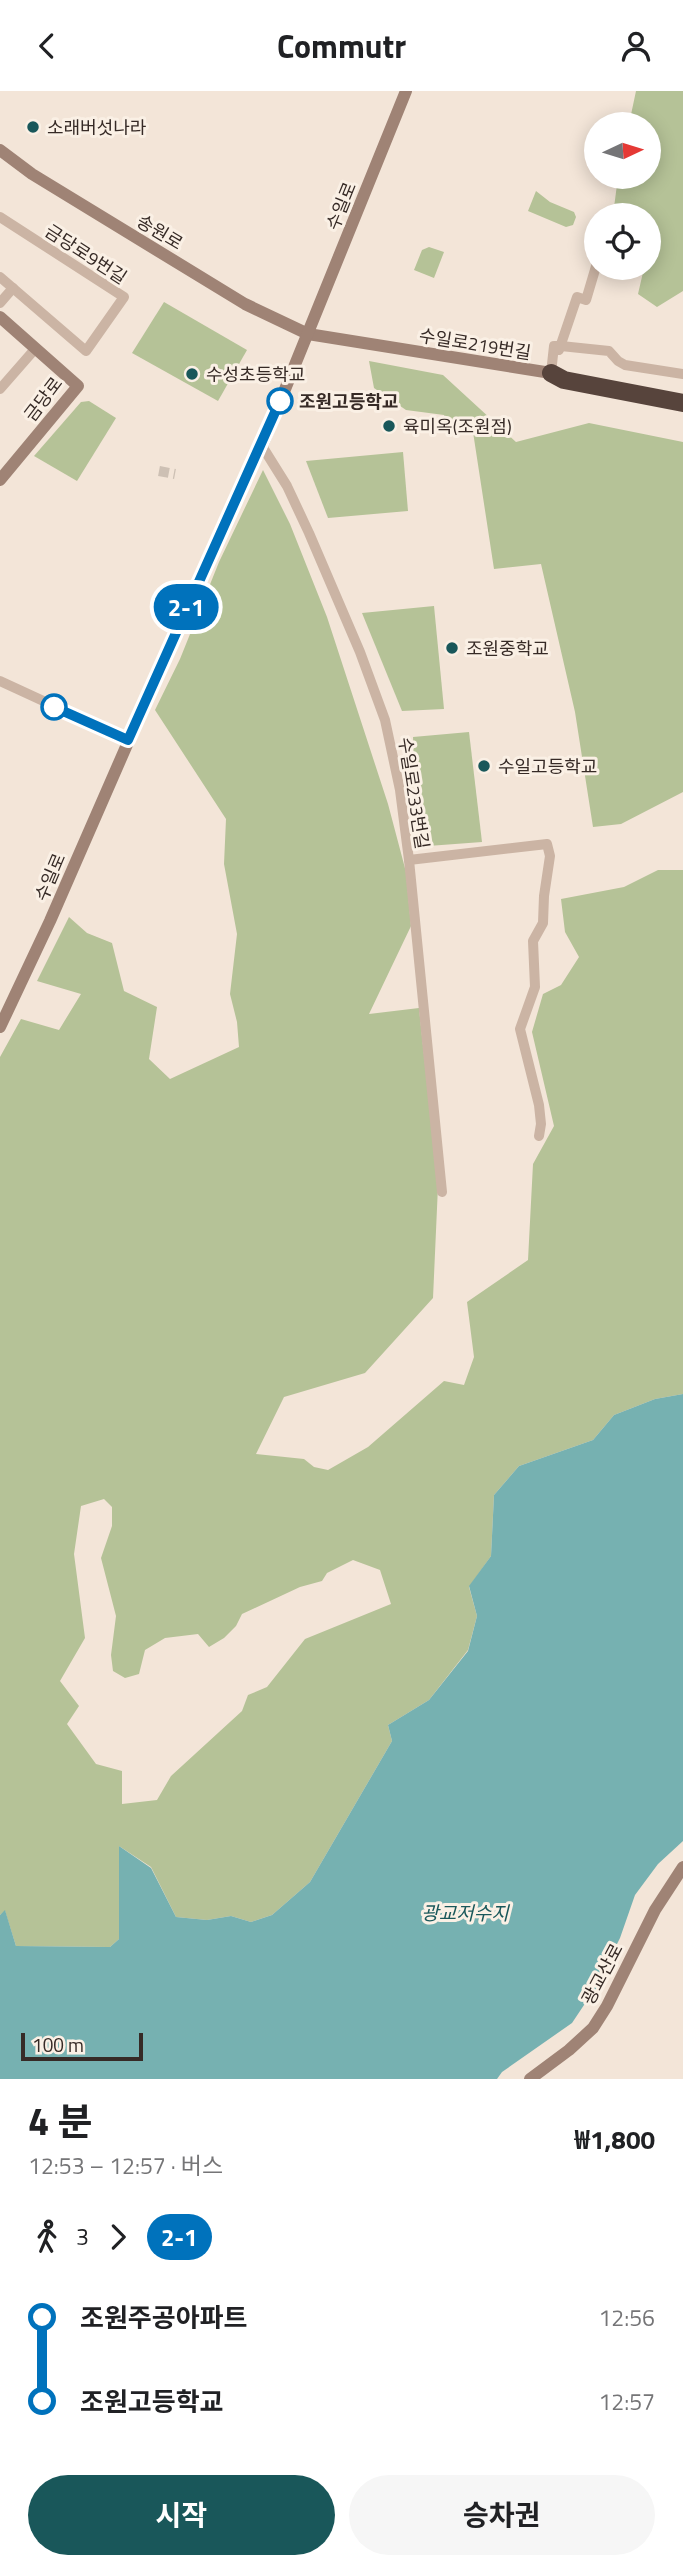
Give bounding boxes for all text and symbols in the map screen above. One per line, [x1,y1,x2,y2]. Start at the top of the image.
text: Commutr [277,22,406,70]
icon: back [28,27,66,65]
icon: person [617,27,655,65]
north arrow [584,112,662,189]
map controls [584,112,661,280]
place label: 소래버섯나라 [47,114,147,141]
marker: 소래버섯나라 [25,119,41,135]
street label: 수일로 [319,178,363,234]
button: locate [584,203,661,280]
street label: 송원로 [132,208,188,256]
street label: 금당로9번길 [40,217,132,291]
street label: 수일로219번길 [417,322,533,366]
place label: 수성초등학교 [206,361,305,388]
marker: 수성초등학교 [184,366,200,382]
street label: 금당로 [17,371,69,427]
marker: 조원고등학교 [267,388,293,414]
place label: 조원고등학교 [299,388,398,415]
place label: 육미옥(조원점) [403,413,512,440]
marker: 육미옥(조원점) [381,418,397,434]
line badge: 2-1 [146,584,226,630]
text: 2-1 [168,589,204,625]
place label: 조원중학교 [466,635,549,662]
marker: 조원중학교 [444,640,460,656]
unlabelled marker [41,694,67,720]
street label: 수일로233번길 [392,735,436,851]
place label: 수일고등학교 [498,753,597,780]
marker: 수일고등학교 [476,758,492,774]
street label: 수일로 [28,849,72,905]
water label: 광교저수지 [421,1898,510,1927]
street label: 광교산로 [575,1938,629,2010]
scale bar [21,2030,144,2062]
text: 100 m [32,2030,84,2059]
text: 4 분 [28,2092,93,2150]
text: ₩1,800 [575,2120,655,2159]
text: 12:53 – 12:57 · 버스 [28,2148,223,2183]
icon: walk [28,2218,66,2256]
icon: forward [99,2218,137,2256]
text: 3 [76,2219,89,2254]
text: 2-1 [161,2219,198,2255]
text: 조원주공아파트 [80,2298,247,2337]
text: 12:56 [598,2300,655,2335]
text: 조원고등학교 [80,2382,224,2421]
text: 12:57 [598,2384,655,2419]
button: 시작 [28,2475,335,2555]
button: 승차권 [349,2475,655,2555]

